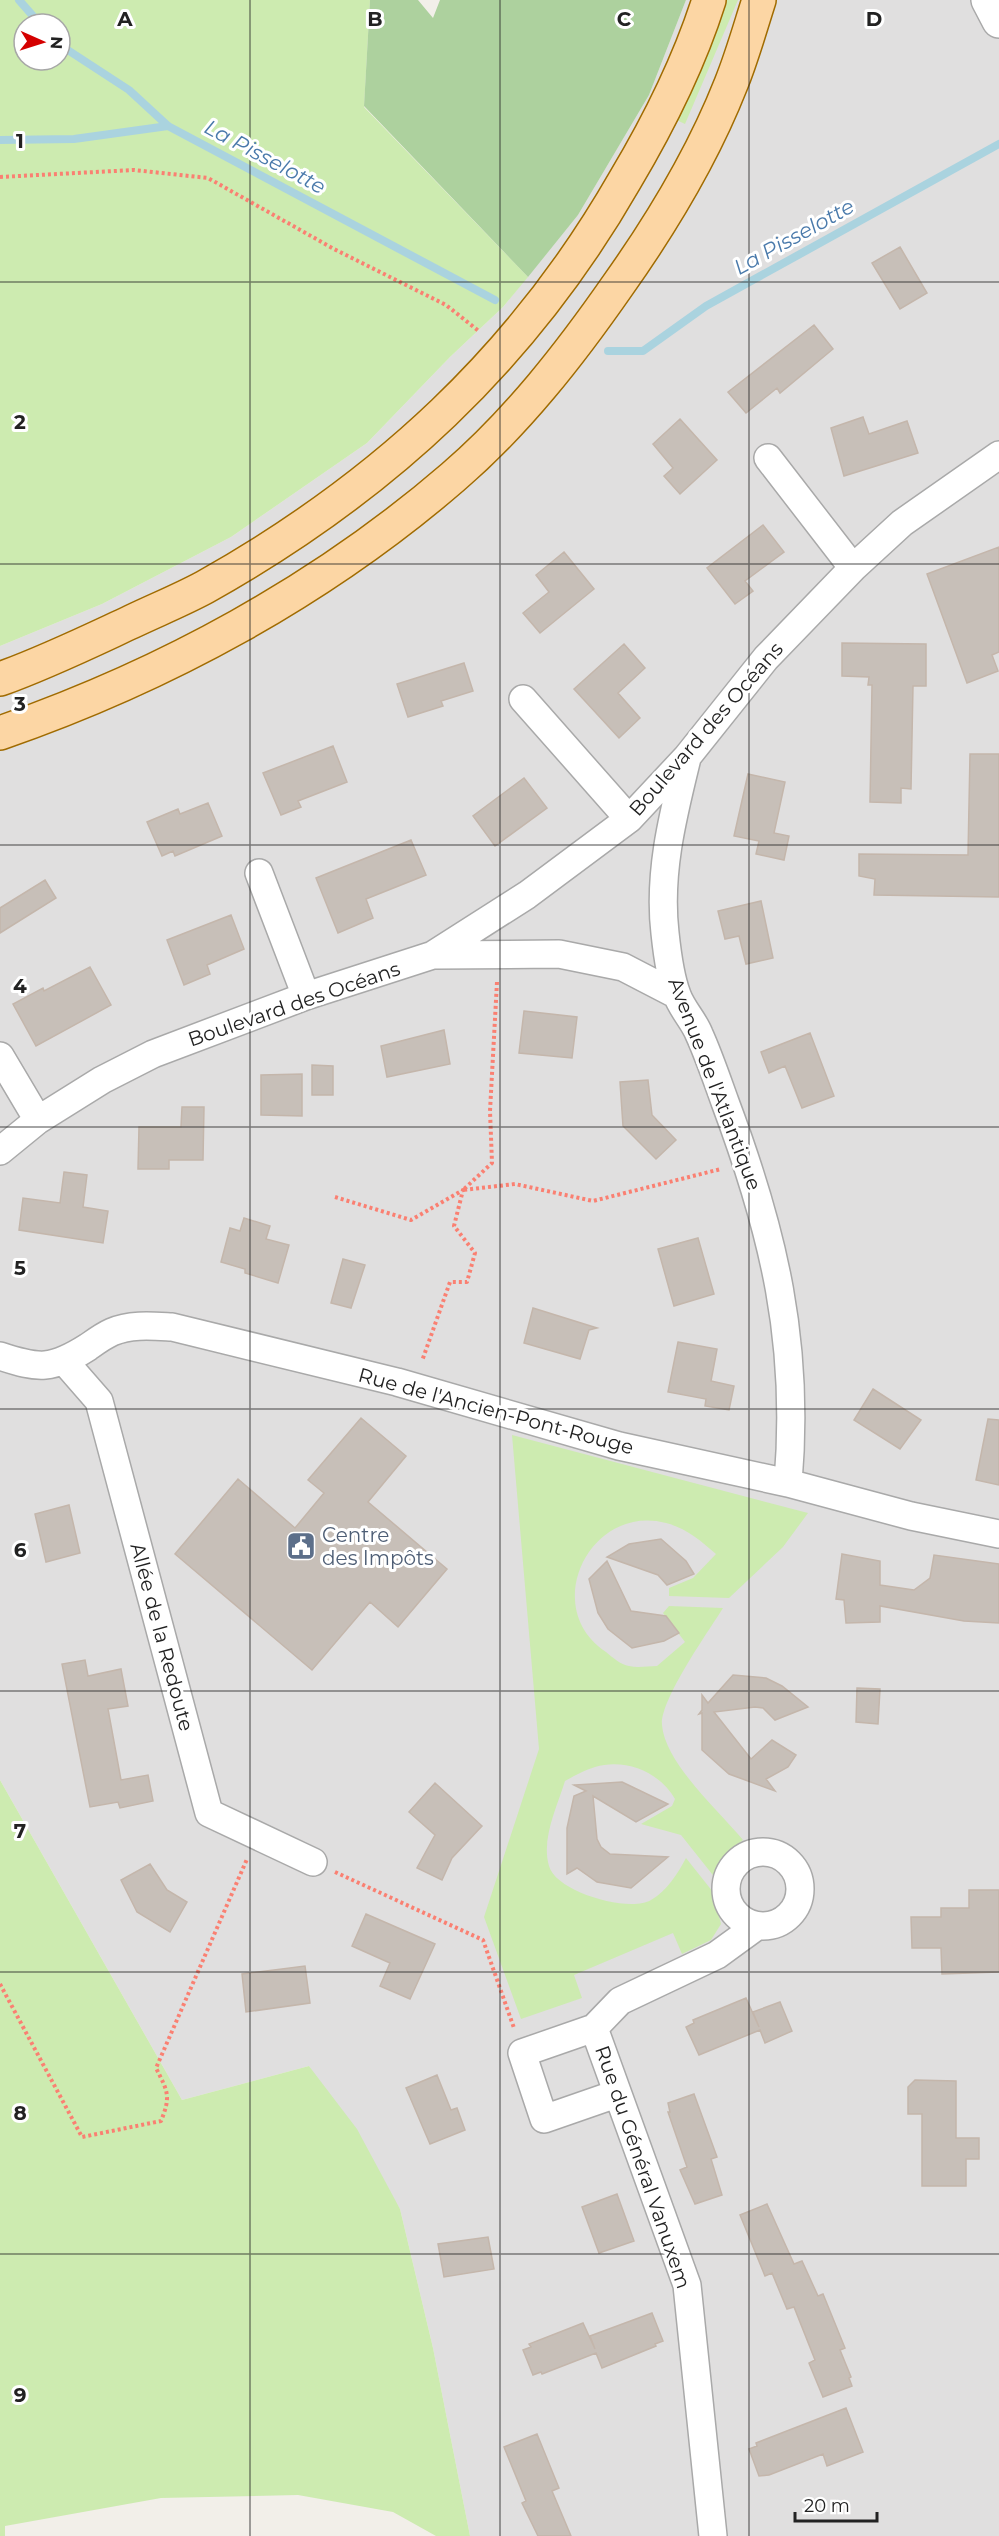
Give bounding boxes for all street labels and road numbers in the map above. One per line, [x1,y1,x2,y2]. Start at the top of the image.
street label: Boulevard des Océans [624,637,788,821]
street label: Boulevard des Océans [185,956,403,1052]
street label: Avenue de l'Atlantique [663,974,767,1194]
street label: Rue de l'Ancien-Pont-Rouge [356,1363,636,1459]
street label: Allée de la Redoute [125,1540,199,1734]
street label: Rue du Général Vanuxem [590,2042,696,2292]

